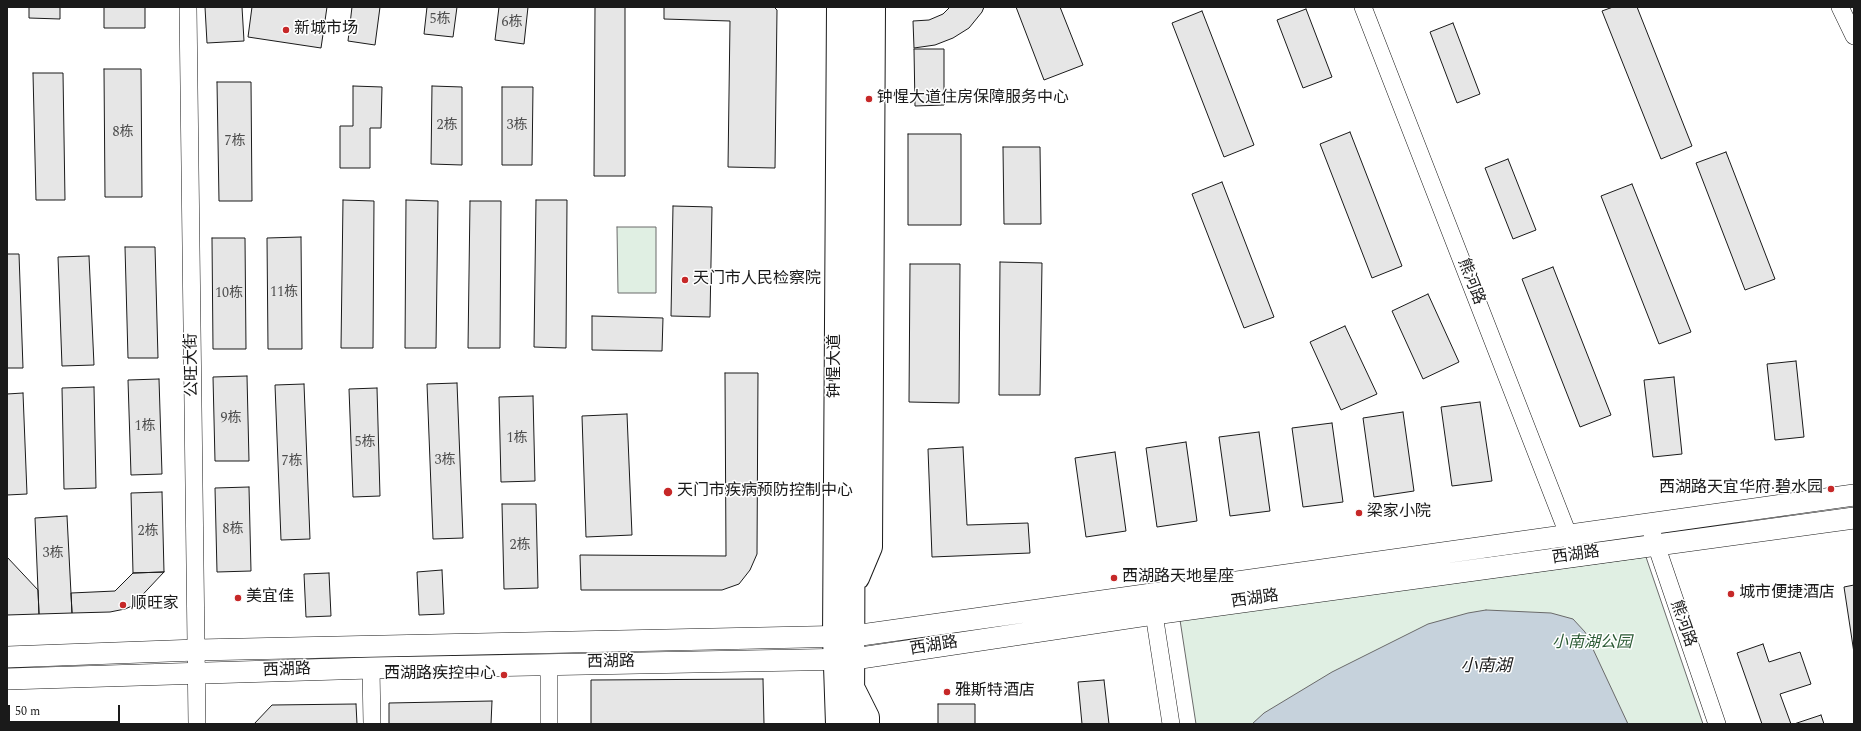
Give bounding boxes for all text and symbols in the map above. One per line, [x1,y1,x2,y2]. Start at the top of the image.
house number: 5栋 [430,12,450,28]
house number: 6栋 [502,15,522,31]
place label: 新城市场 [294,20,358,40]
marker: 新城市场 [281,25,291,35]
place label: 钟惺大道住房保障服务中心 [877,89,1069,109]
marker: 钟惺大道住房保障服务中心 [864,94,874,104]
house number: 2栋 [437,118,457,134]
house number: 3栋 [507,118,527,134]
house number: 8栋 [113,125,133,141]
house number: 7栋 [225,134,245,150]
street label: 熊河路 [1452,256,1488,308]
place label: 天门市人民检察院 [693,270,821,290]
marker: 天门市人民检察院 [680,275,690,285]
house number: 11栋 [270,285,298,301]
house number: 10栋 [215,286,243,302]
street label: 公旺大街 [183,333,203,397]
street label: 钟惺大道 [826,334,846,398]
house number: 9栋 [221,411,241,427]
house number: 1栋 [135,419,155,435]
house number: 1栋 [507,431,527,447]
house number: 5栋 [355,435,375,451]
house number: 3栋 [435,453,455,469]
house number: 7栋 [282,454,302,470]
place label: 西湖路天宜华府·碧水园 [1659,479,1823,499]
place label: 天门市疾病预防控制中心 [677,482,853,502]
marker: 西湖路天宜华府·碧水园 [1826,484,1836,494]
marker: 天门市疾病预防控制中心 [662,486,674,498]
place label: 梁家小院 [1367,503,1431,523]
marker: 梁家小院 [1354,508,1364,518]
house number: 8栋 [223,522,243,538]
house number: 2栋 [138,524,158,540]
house number: 2栋 [510,538,530,554]
street label: 西湖路 [1551,543,1601,569]
house number: 3栋 [43,546,63,562]
place label: 西湖路天地星座 [1122,568,1234,588]
marker: 西湖路天地星座 [1109,573,1119,583]
place label: 城市便捷酒店 [1739,584,1835,604]
street label: 西湖路 [1230,587,1280,613]
place label: 美宜佳 [246,588,294,608]
marker: 城市便捷酒店 [1726,589,1736,599]
marker: 美宜佳 [233,593,243,603]
place label: 顺旺家 [131,595,179,615]
street label: 熊河路 [1665,598,1699,650]
marker: 顺旺家 [118,600,128,610]
street label: 西湖路 [909,634,959,660]
park label: 小南湖公园 [1552,634,1632,654]
street label: 西湖路 [587,653,635,673]
water label: 小南湖 [1461,658,1511,678]
street label: 西湖路 [263,661,311,681]
place label: 西湖路疾控中心 [384,665,496,685]
marker: 西湖路疾控中心 [499,670,509,680]
place label: 雅斯特酒店 [955,682,1035,702]
marker: 雅斯特酒店 [942,687,952,697]
scale bar [10,697,122,723]
text: 50 m [15,702,40,721]

